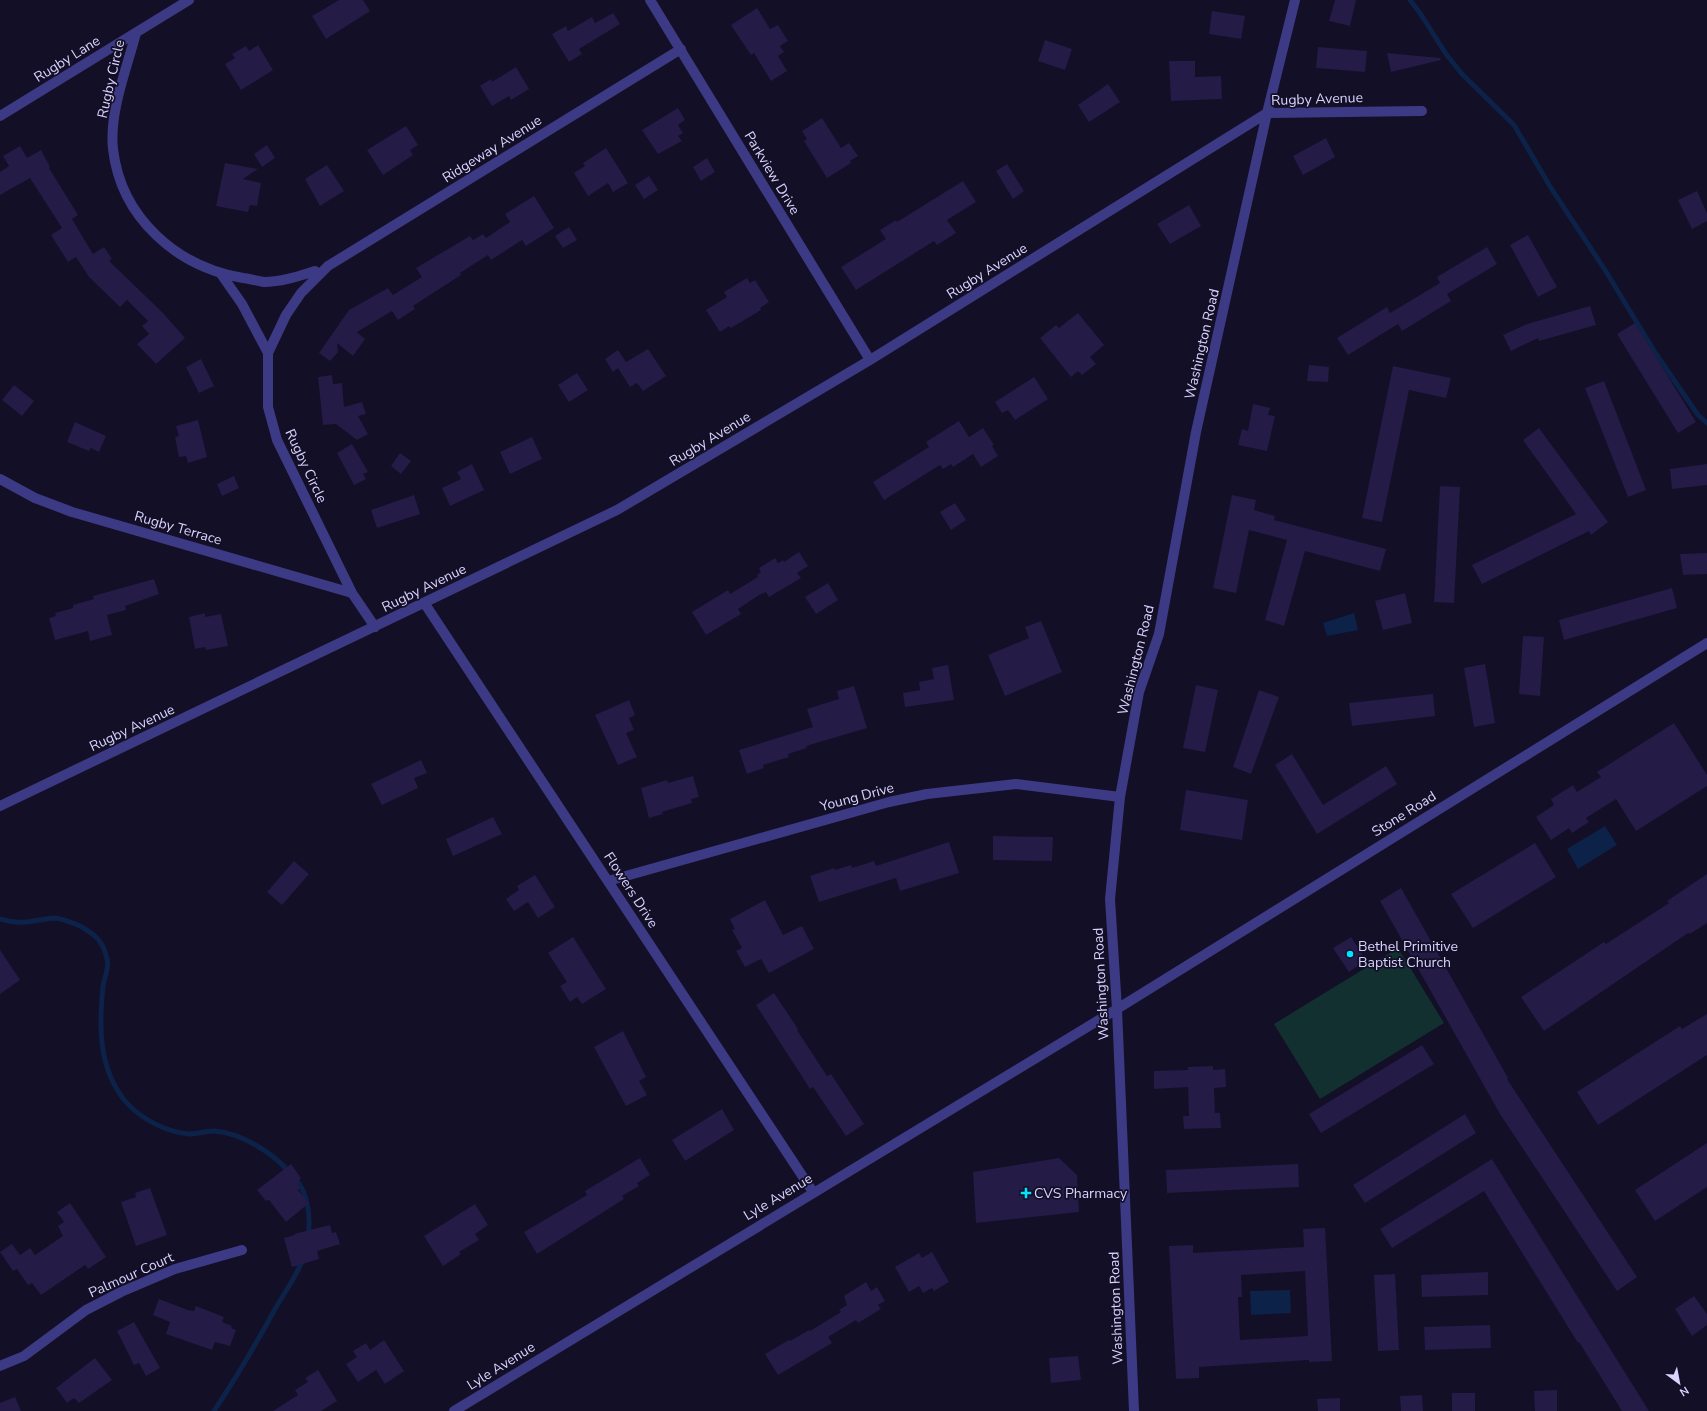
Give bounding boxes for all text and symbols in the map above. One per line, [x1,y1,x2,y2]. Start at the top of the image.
street label: Rugby Lane [30,31,104,87]
street label: Rugby Circle [93,38,129,120]
street label: Rugby Avenue [1271,88,1363,110]
street label: Ridgeway Avenue [439,111,545,187]
street label: Parkview Drive [740,128,804,218]
street label: Rugby Avenue [943,239,1031,303]
street label: Washington Road [1180,287,1224,401]
street label: Rugby Avenue [666,407,754,471]
street label: Rugby Circle [281,426,331,506]
street label: Rugby Terrace [132,506,224,550]
street label: Rugby Avenue [379,559,469,617]
street label: Washington Road [1113,603,1159,717]
street label: Rugby Avenue [86,700,178,756]
street label: Young Drive [817,778,896,816]
street label: Stone Road [1368,787,1440,841]
street label: Flowers Drive [599,848,663,932]
street label: Washington Road [1089,927,1113,1041]
place label: Bethel Primitive Baptist Church [1358,937,1458,972]
marker: Bethel Primitive Baptist Church [1345,949,1355,959]
street label: Lyle Avenue [740,1169,816,1225]
place label: CVS Pharmacy [1034,1184,1128,1203]
marker: CVS Pharmacy [1021,1188,1031,1198]
street label: Palmour Court [85,1248,177,1302]
street label: Washington Road [1105,1251,1127,1365]
street label: Lyle Avenue [463,1338,539,1394]
north arrow [1659,1363,1699,1403]
text: N [1677,1383,1692,1400]

